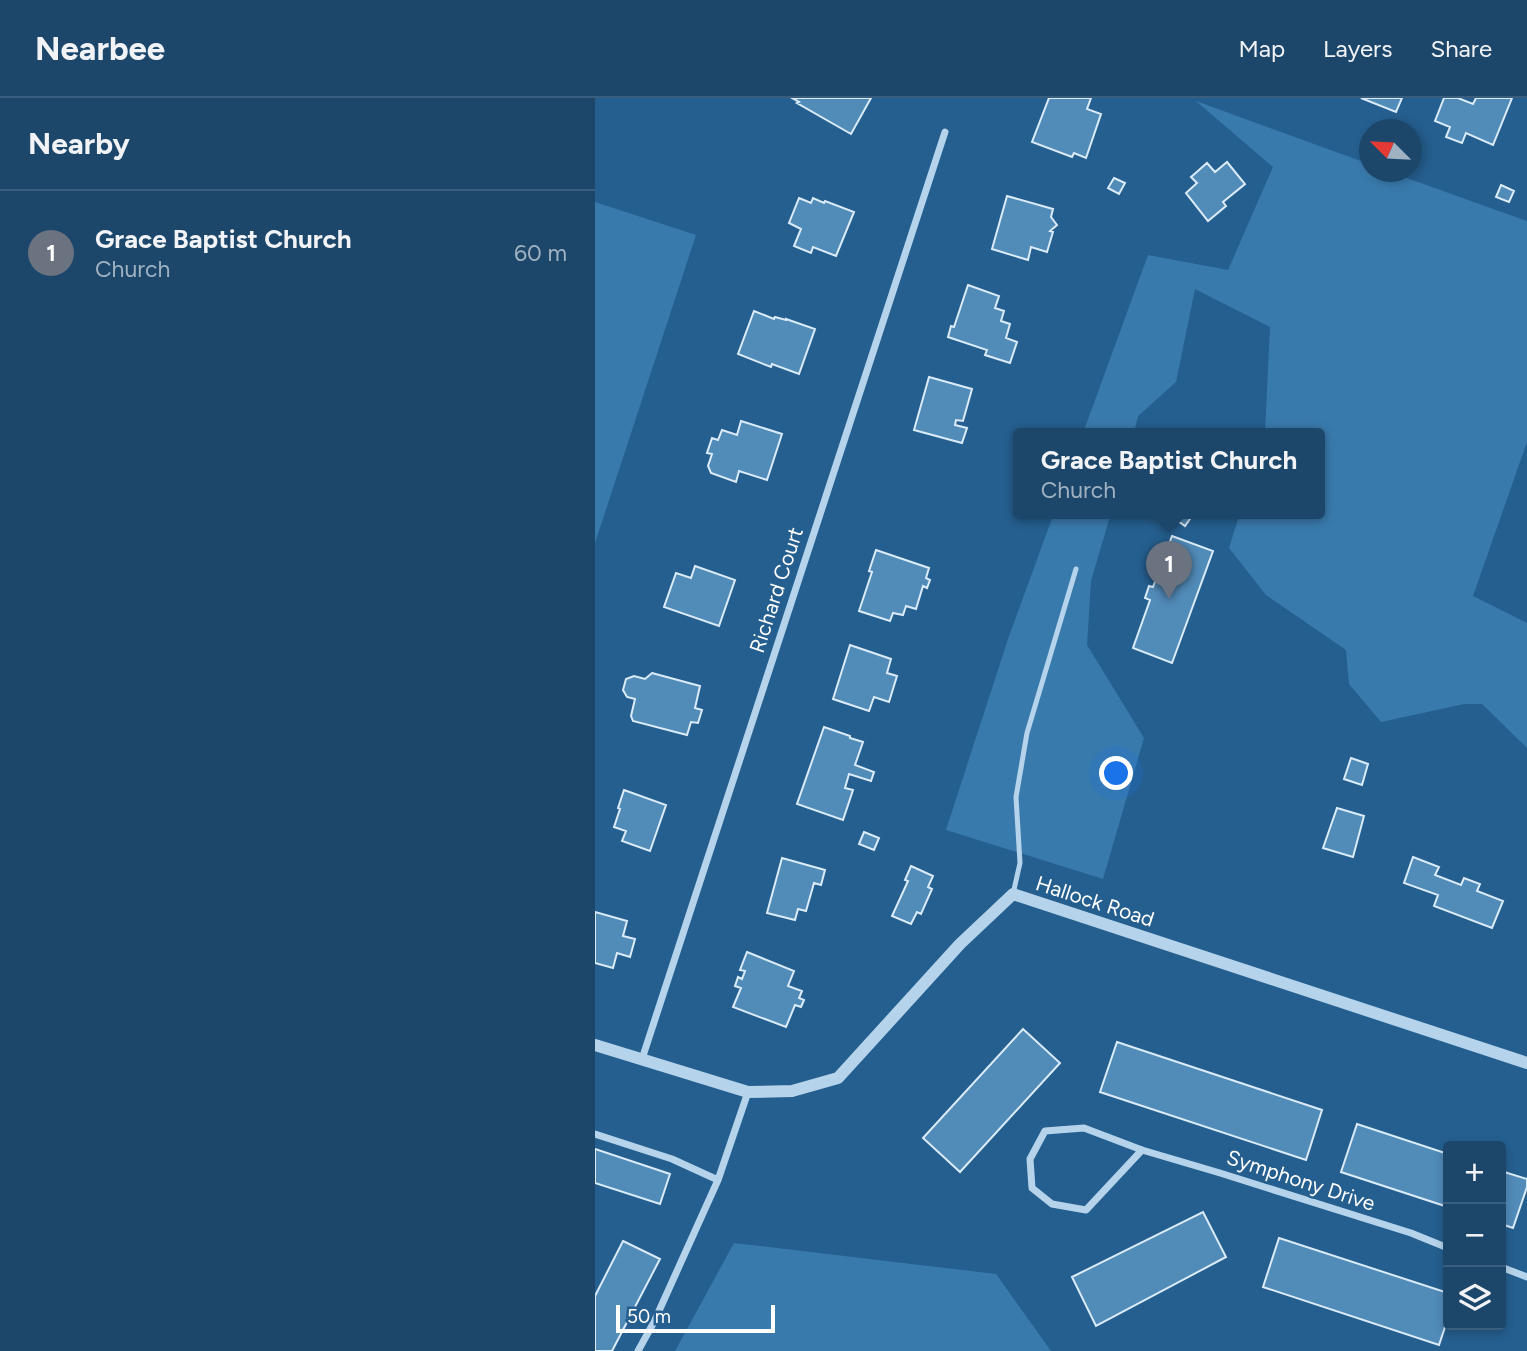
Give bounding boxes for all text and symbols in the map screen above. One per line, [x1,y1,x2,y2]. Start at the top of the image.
text: Nearbee [35,29,165,68]
text: Map [1238,34,1285,63]
text: Layers [1323,34,1392,63]
text: Share [1430,34,1492,63]
north arrow [1359,119,1422,182]
text: Nearby [28,125,130,162]
text: Grace Baptist Church [95,223,352,255]
text: 1 [46,239,56,267]
text: 60 m [514,239,567,267]
text: Church [95,255,170,283]
popup [1013,428,1325,519]
text: Grace Baptist Church [1041,444,1297,476]
text: Church [1041,476,1116,504]
street label: Richard Court [744,524,808,656]
pin: 1 [1146,541,1192,599]
your location [1099,756,1133,790]
street label: Hallock Road [1033,870,1157,932]
map controls [1443,1141,1506,1330]
button: + [1443,1141,1506,1204]
street label: Symphony Drive [1224,1144,1378,1216]
button: − [1443,1204,1506,1267]
button: layers [1443,1267,1506,1330]
scale bar [616,1302,775,1334]
text: 50 m [627,1305,671,1328]

